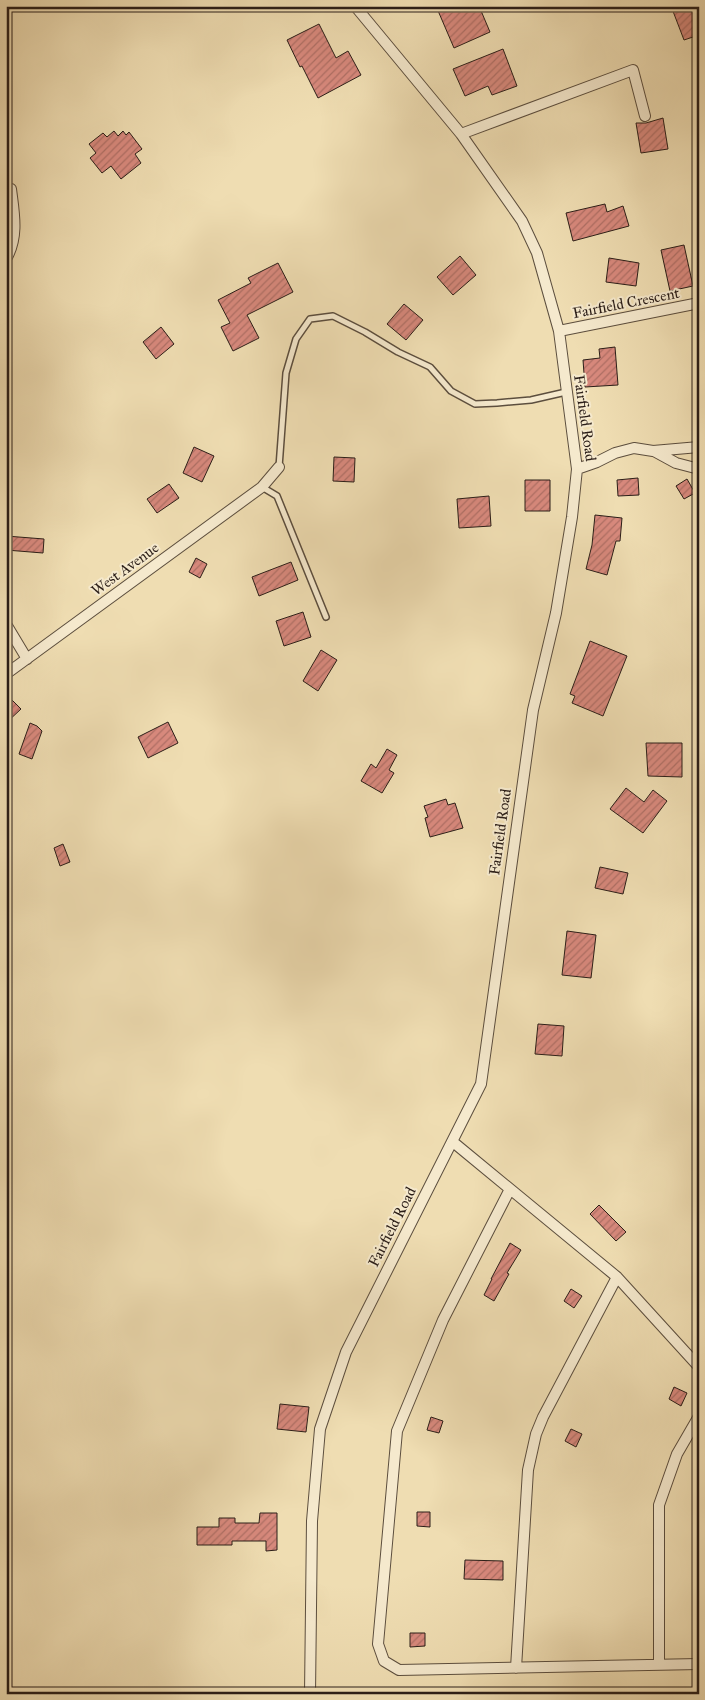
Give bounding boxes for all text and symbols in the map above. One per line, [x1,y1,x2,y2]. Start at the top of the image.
street label: Fairfield Crescent [571,284,682,322]
street label: Fairfield Road [570,374,600,463]
street label: West Avenue [88,539,162,599]
street label: Fairfield Road [485,787,515,876]
street label: Fairfield Road [364,1184,420,1270]

